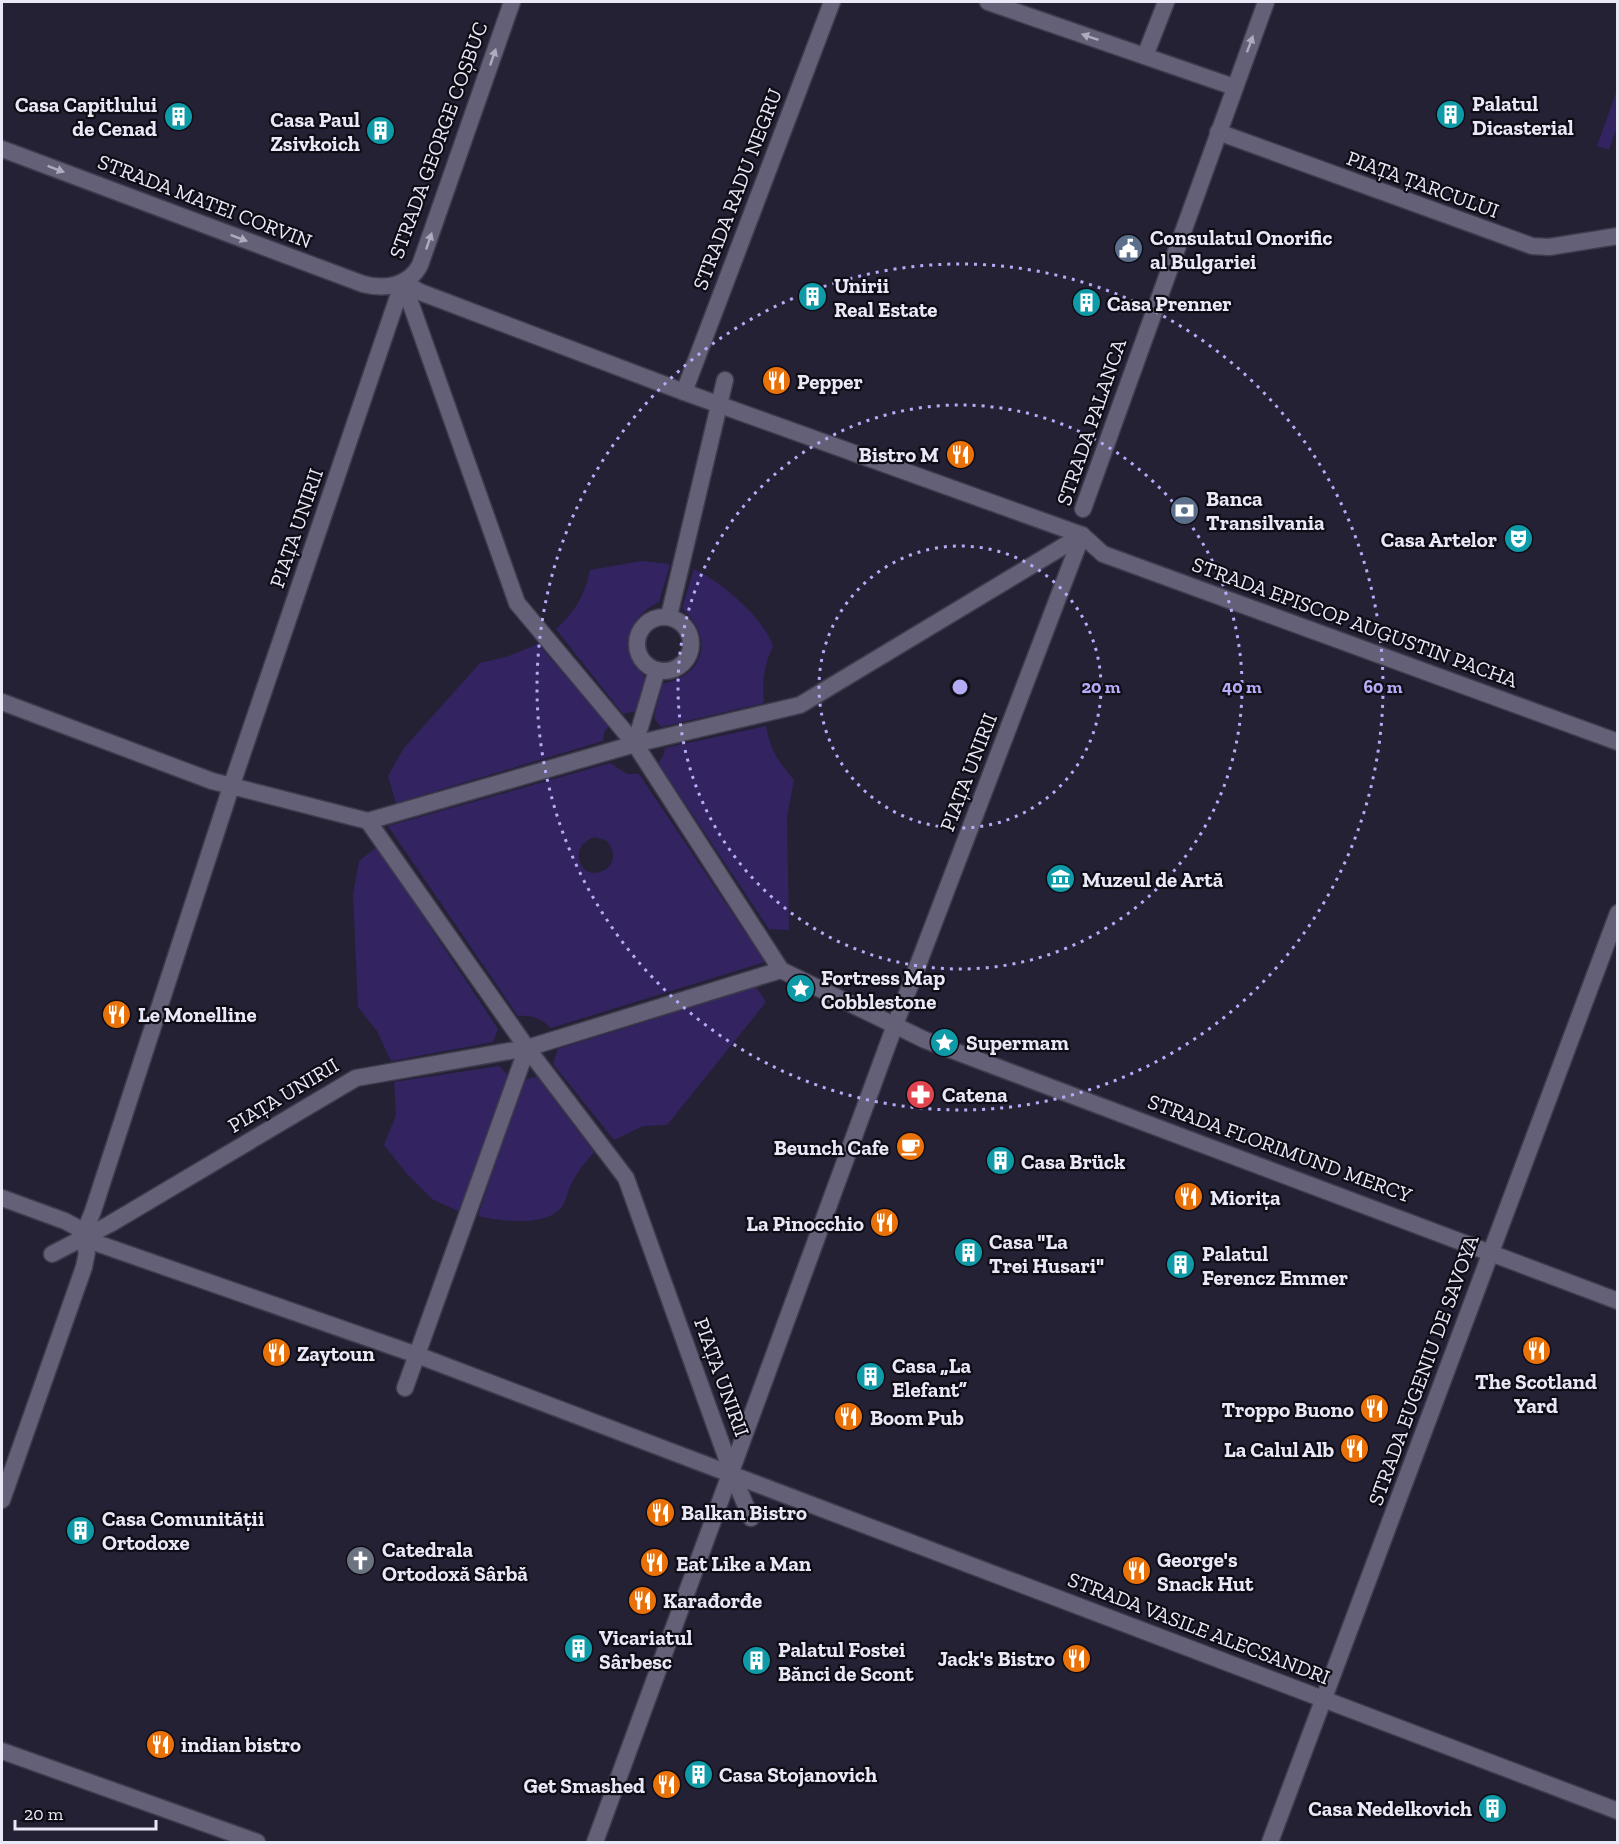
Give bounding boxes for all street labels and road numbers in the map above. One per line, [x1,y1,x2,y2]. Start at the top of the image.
street label: STRADA GEORGE COȘBUC [383,18,493,262]
street label: STRADA RADU NEGRU [687,85,787,293]
street label: PIAȚA ȚARCULUI [1343,145,1503,223]
street label: STRADA MATEI CORVIN [94,149,316,253]
street label: STRADA PALANCA [1051,335,1131,509]
street label: PIAȚA UNIRII [264,465,328,591]
street label: STRADA EPISCOP AUGUSTIN PACHA [1189,551,1522,693]
street label: PIAȚA UNIRII [934,709,1002,835]
street label: PIAȚA UNIRII [223,1052,343,1138]
street label: STRADA FLORIMUND MERCY [1144,1088,1416,1208]
street label: STRADA EUGENIU DE SAVOYA [1362,1231,1484,1509]
street label: PIAȚA UNIRII [689,1314,755,1440]
street label: STRADA VASILE ALECSANDRI [1064,1566,1334,1690]

